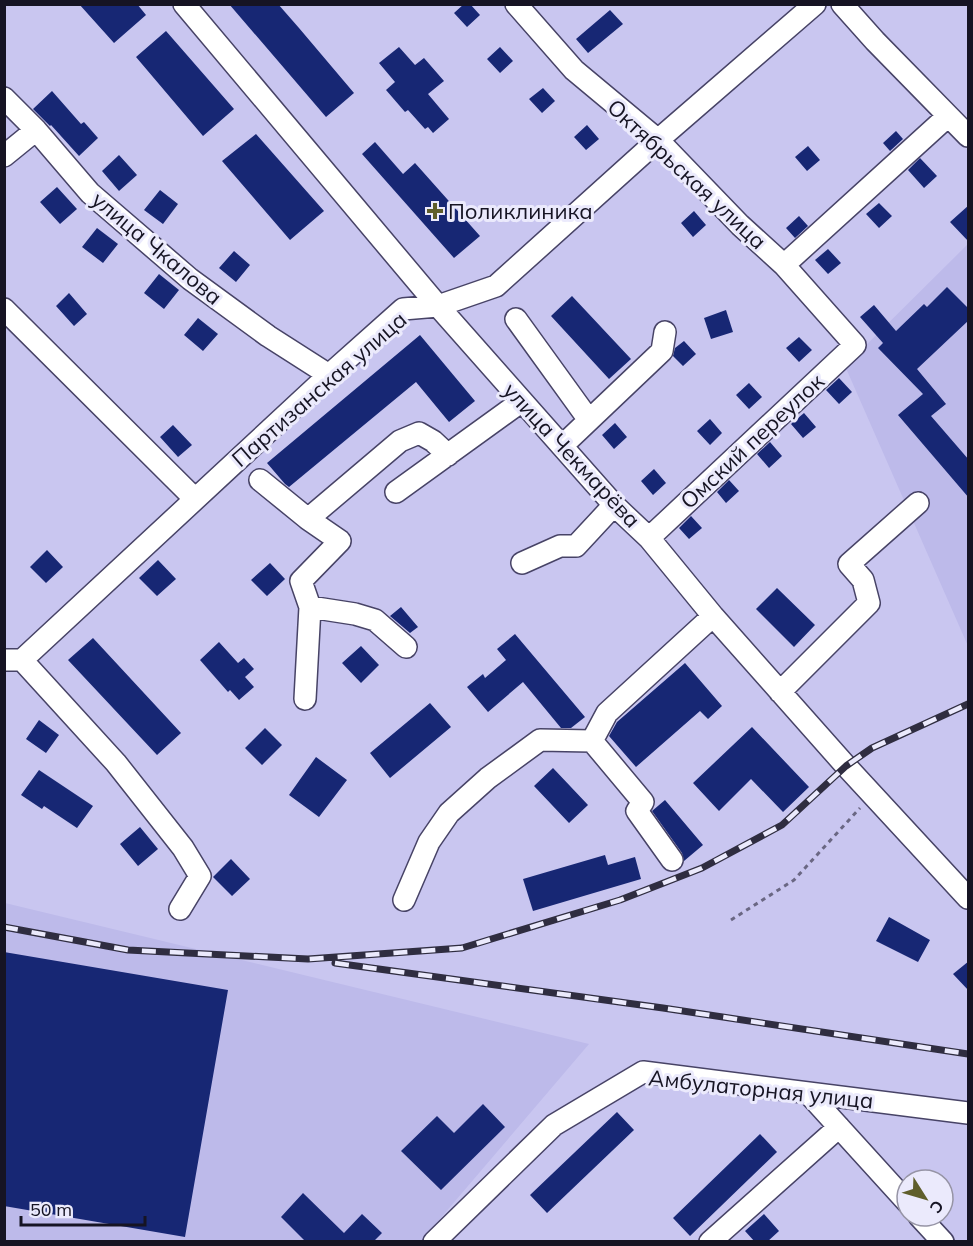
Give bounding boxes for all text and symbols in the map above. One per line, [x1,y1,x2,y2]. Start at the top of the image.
street label: Октябрьская улица [602,93,772,255]
street label: улица Чкалова [86,185,228,311]
place label: Поликлиника [448,197,593,225]
marker: Поликлиника [426,202,444,220]
street label: Партизанская улица [226,305,412,473]
street label: Омский переулок [674,367,830,515]
street label: улица Чекмарёва [497,376,647,534]
street label: Амбулаторная улица [647,1063,875,1115]
north arrow [895,1168,955,1228]
scale bar [21,1189,146,1227]
text: С [926,1197,948,1217]
text: 50 m [30,1198,72,1221]

